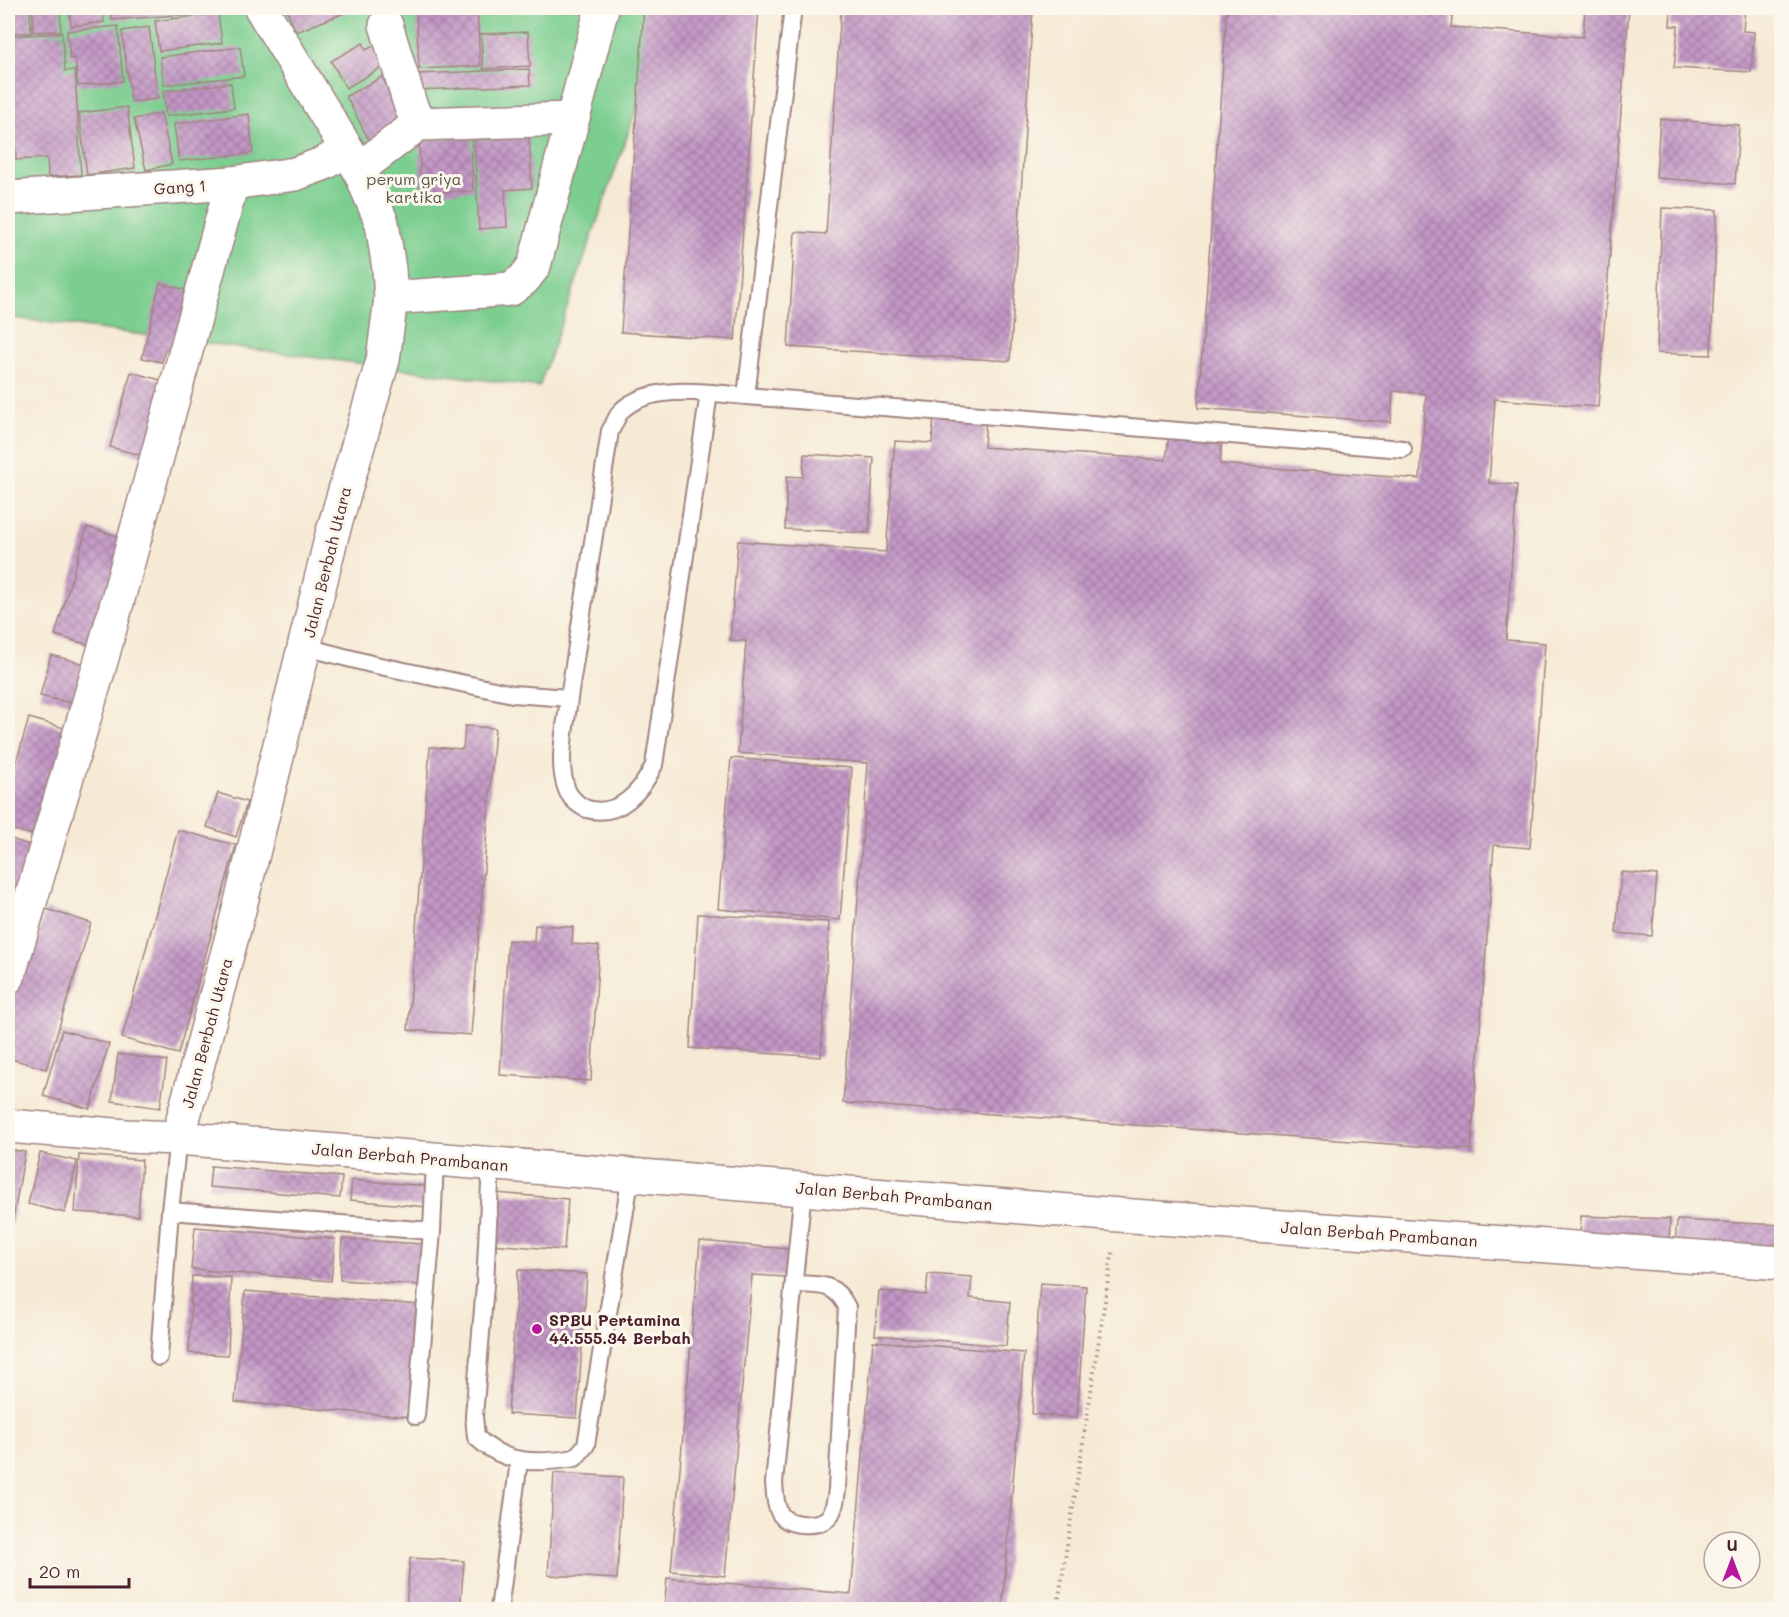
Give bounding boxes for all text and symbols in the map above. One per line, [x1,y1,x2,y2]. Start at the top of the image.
park label: perum griya kartika [367,168,462,207]
street label: Gang 1 [153,174,207,199]
street label: Jalan Berbah Utara [298,484,355,639]
street label: Jalan Berbah Utara [176,955,237,1110]
street label: Jalan Berbah Prambanan [311,1137,509,1176]
street label: Jalan Berbah Prambanan [795,1176,993,1215]
street label: Jalan Berbah Prambanan [1280,1216,1478,1251]
place label: SPBU Pertamina 44.555.34 Berbah [549,1309,691,1348]
marker: SPBU Pertamina 44.555.34 Berbah [530,1322,544,1336]
north arrow [1702,1530,1762,1590]
text: U [1726,1534,1738,1555]
scale bar [30,1551,129,1589]
text: 20 m [39,1559,80,1583]

